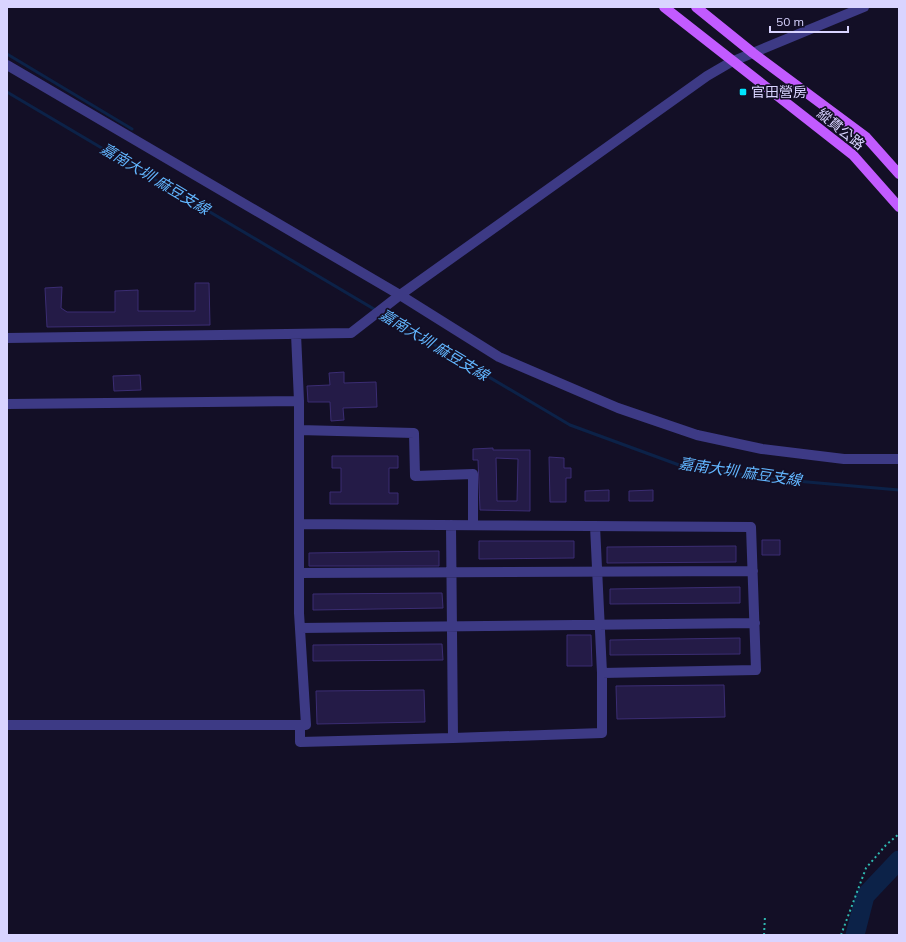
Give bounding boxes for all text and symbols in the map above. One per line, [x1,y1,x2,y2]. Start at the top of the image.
scale bar [770,8,848,34]
text: 50 m [776,14,804,29]
place label: 官田營房 [751,83,807,101]
marker: 官田營房 [738,87,748,97]
street label: 縱貫公路 [814,104,868,154]
water label: 嘉南大圳 麻豆支線 [97,139,215,220]
water label: 嘉南大圳 麻豆支線 [376,305,494,386]
water label: 嘉南大圳 麻豆支線 [677,453,805,490]

